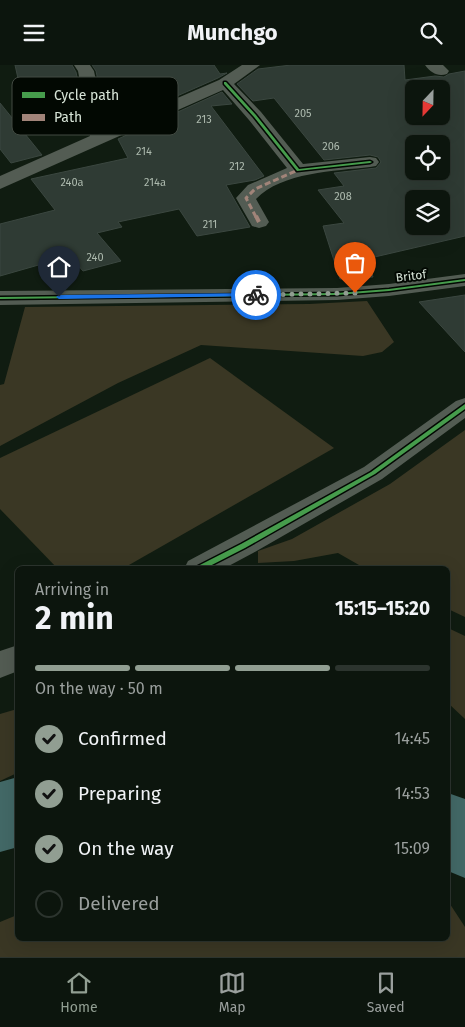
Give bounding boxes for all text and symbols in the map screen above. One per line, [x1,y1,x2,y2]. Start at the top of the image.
icon: menu [20,19,48,47]
text: Munchgo [187,19,278,46]
icon: search [417,19,445,47]
legend [12,77,178,135]
north arrow [405,80,450,125]
map controls [405,80,450,235]
text: Cycle path [54,87,119,104]
house number: 205 [294,107,312,120]
text: Path [54,109,82,126]
house number: 213 [196,113,212,126]
button: locate [405,135,450,180]
house number: 206 [322,140,340,153]
house number: 214 [136,145,152,158]
house number: 212 [229,160,245,173]
house number: 240a [60,176,84,189]
house number: 214a [144,176,166,189]
house number: 208 [334,190,352,203]
button: layers [405,190,450,235]
house number: 211 [203,218,217,231]
pin [334,242,376,293]
pin [38,246,80,297]
icon: bag [341,249,369,277]
house number: 240 [86,251,104,264]
icon: home [45,253,73,281]
street label: Britof [395,267,428,285]
courier [231,270,281,320]
icon: bike [242,281,270,309]
text: Arriving in [35,580,109,599]
text: 15:15–15:20 [335,597,430,620]
text: 2 min [35,599,114,637]
text: On the way · 50 m [35,679,163,698]
icon: check [35,725,63,753]
text: Confirmed [78,727,167,750]
text: 14:45 [394,729,430,748]
icon: check [35,780,63,808]
text: Preparing [78,782,161,805]
text: 14:53 [395,784,430,803]
icon: check [35,835,63,863]
text: On the way [78,837,174,860]
text: 15:09 [394,839,430,858]
text: Delivered [78,892,160,915]
tab: Home [60,969,98,1016]
tab: Map [218,969,246,1016]
tab: Saved [367,969,405,1016]

